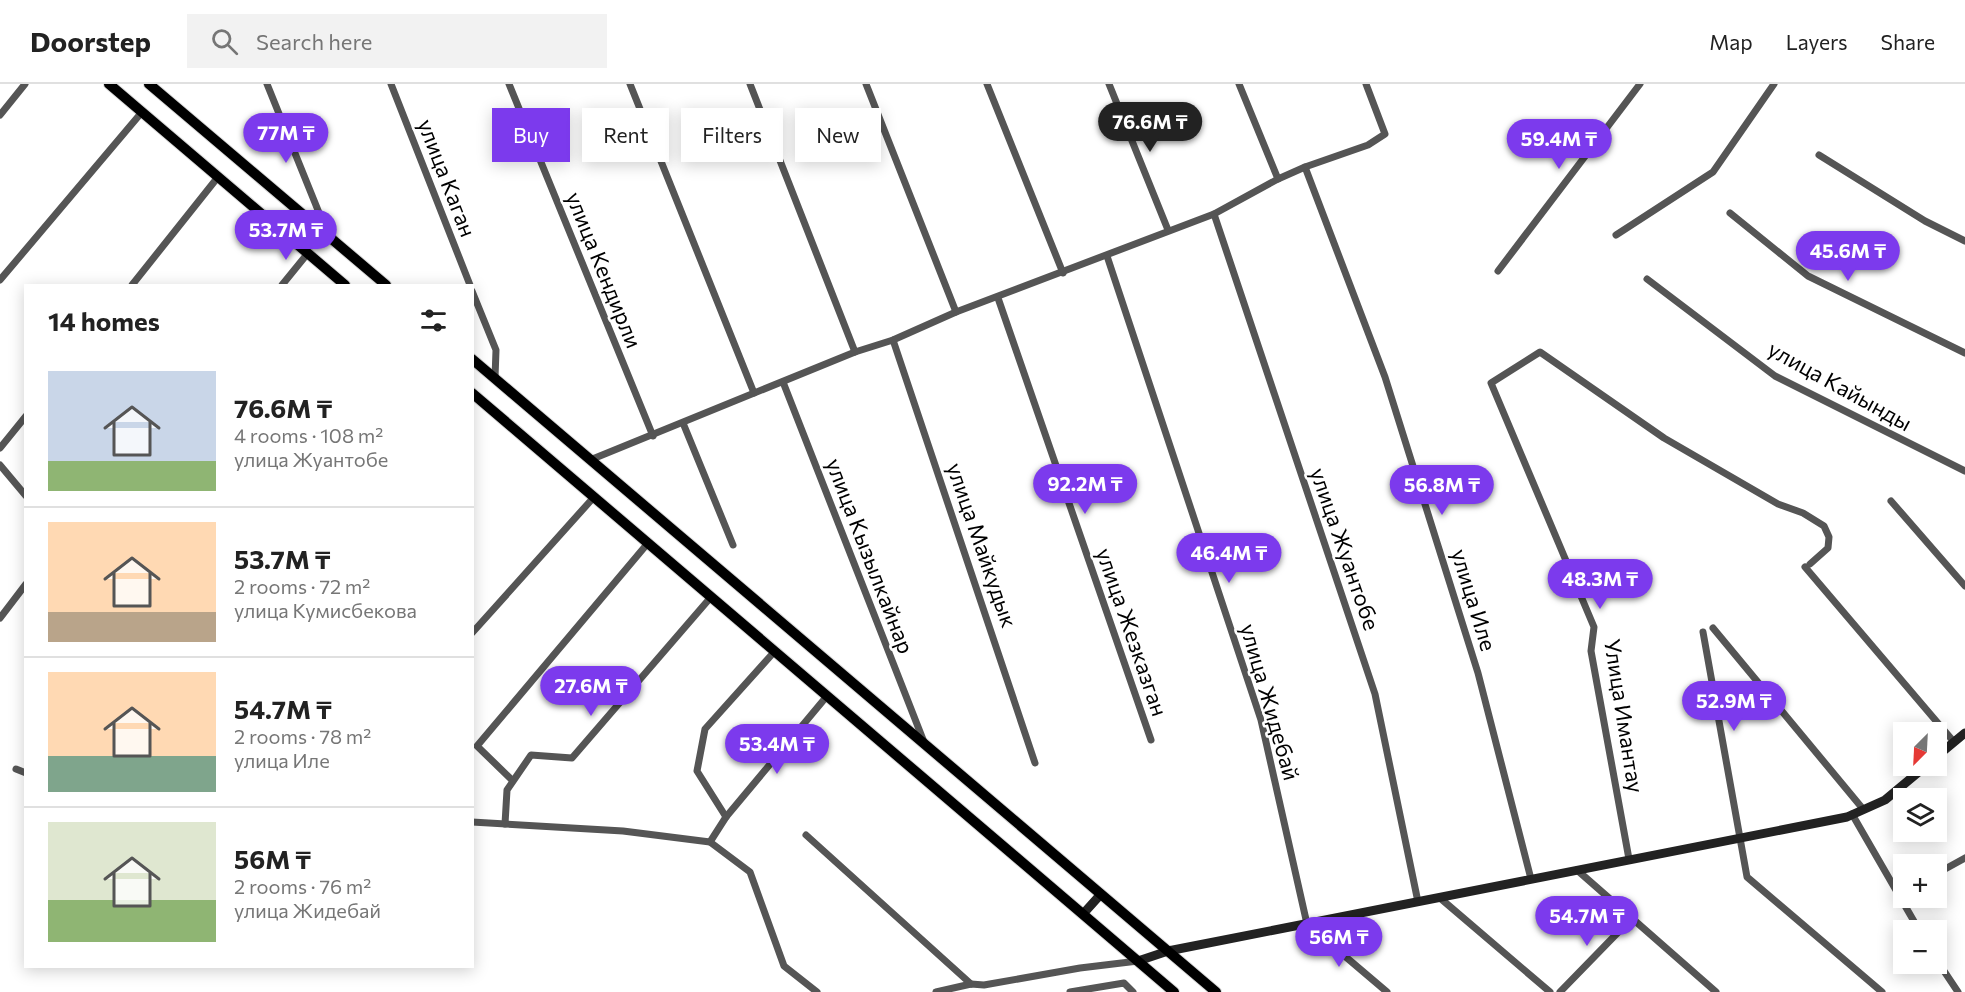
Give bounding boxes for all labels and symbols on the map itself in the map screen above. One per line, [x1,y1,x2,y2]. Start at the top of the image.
pin: 76.6M ₸ [1095,102,1205,153]
pin: 77M ₸ [244,113,328,164]
street label: улица Каган [413,115,482,241]
pin: 59.4M ₸ [1504,119,1614,170]
street label: улица Кендирли [561,188,648,352]
pin: 53.7M ₸ [231,210,341,261]
pin: 45.6M ₸ [1793,231,1903,282]
street label: улица Кайынды [1764,335,1917,436]
street label: улица Кызылкайнар [821,454,920,657]
street label: улица Майкудык [942,459,1023,631]
pin: 92.2M ₸ [1030,464,1140,515]
street label: улица Жуантобе [1305,464,1386,633]
pin: 56.8M ₸ [1387,465,1497,516]
pin: 46.4M ₸ [1174,533,1284,584]
street label: улица Жезказган [1091,544,1174,719]
street label: улица Иле [1446,546,1503,654]
pin: 48.3M ₸ [1545,559,1655,610]
street label: улица Жидебай [1235,620,1306,783]
street label: Улица Имантау [1599,637,1650,795]
pin: 27.6M ₸ [536,666,646,717]
pin: 52.9M ₸ [1679,681,1789,732]
north arrow [1893,722,1947,776]
pin: 53.4M ₸ [722,724,832,775]
pin: 54.7M ₸ [1532,896,1642,947]
pin: 56M ₸ [1297,917,1381,968]

